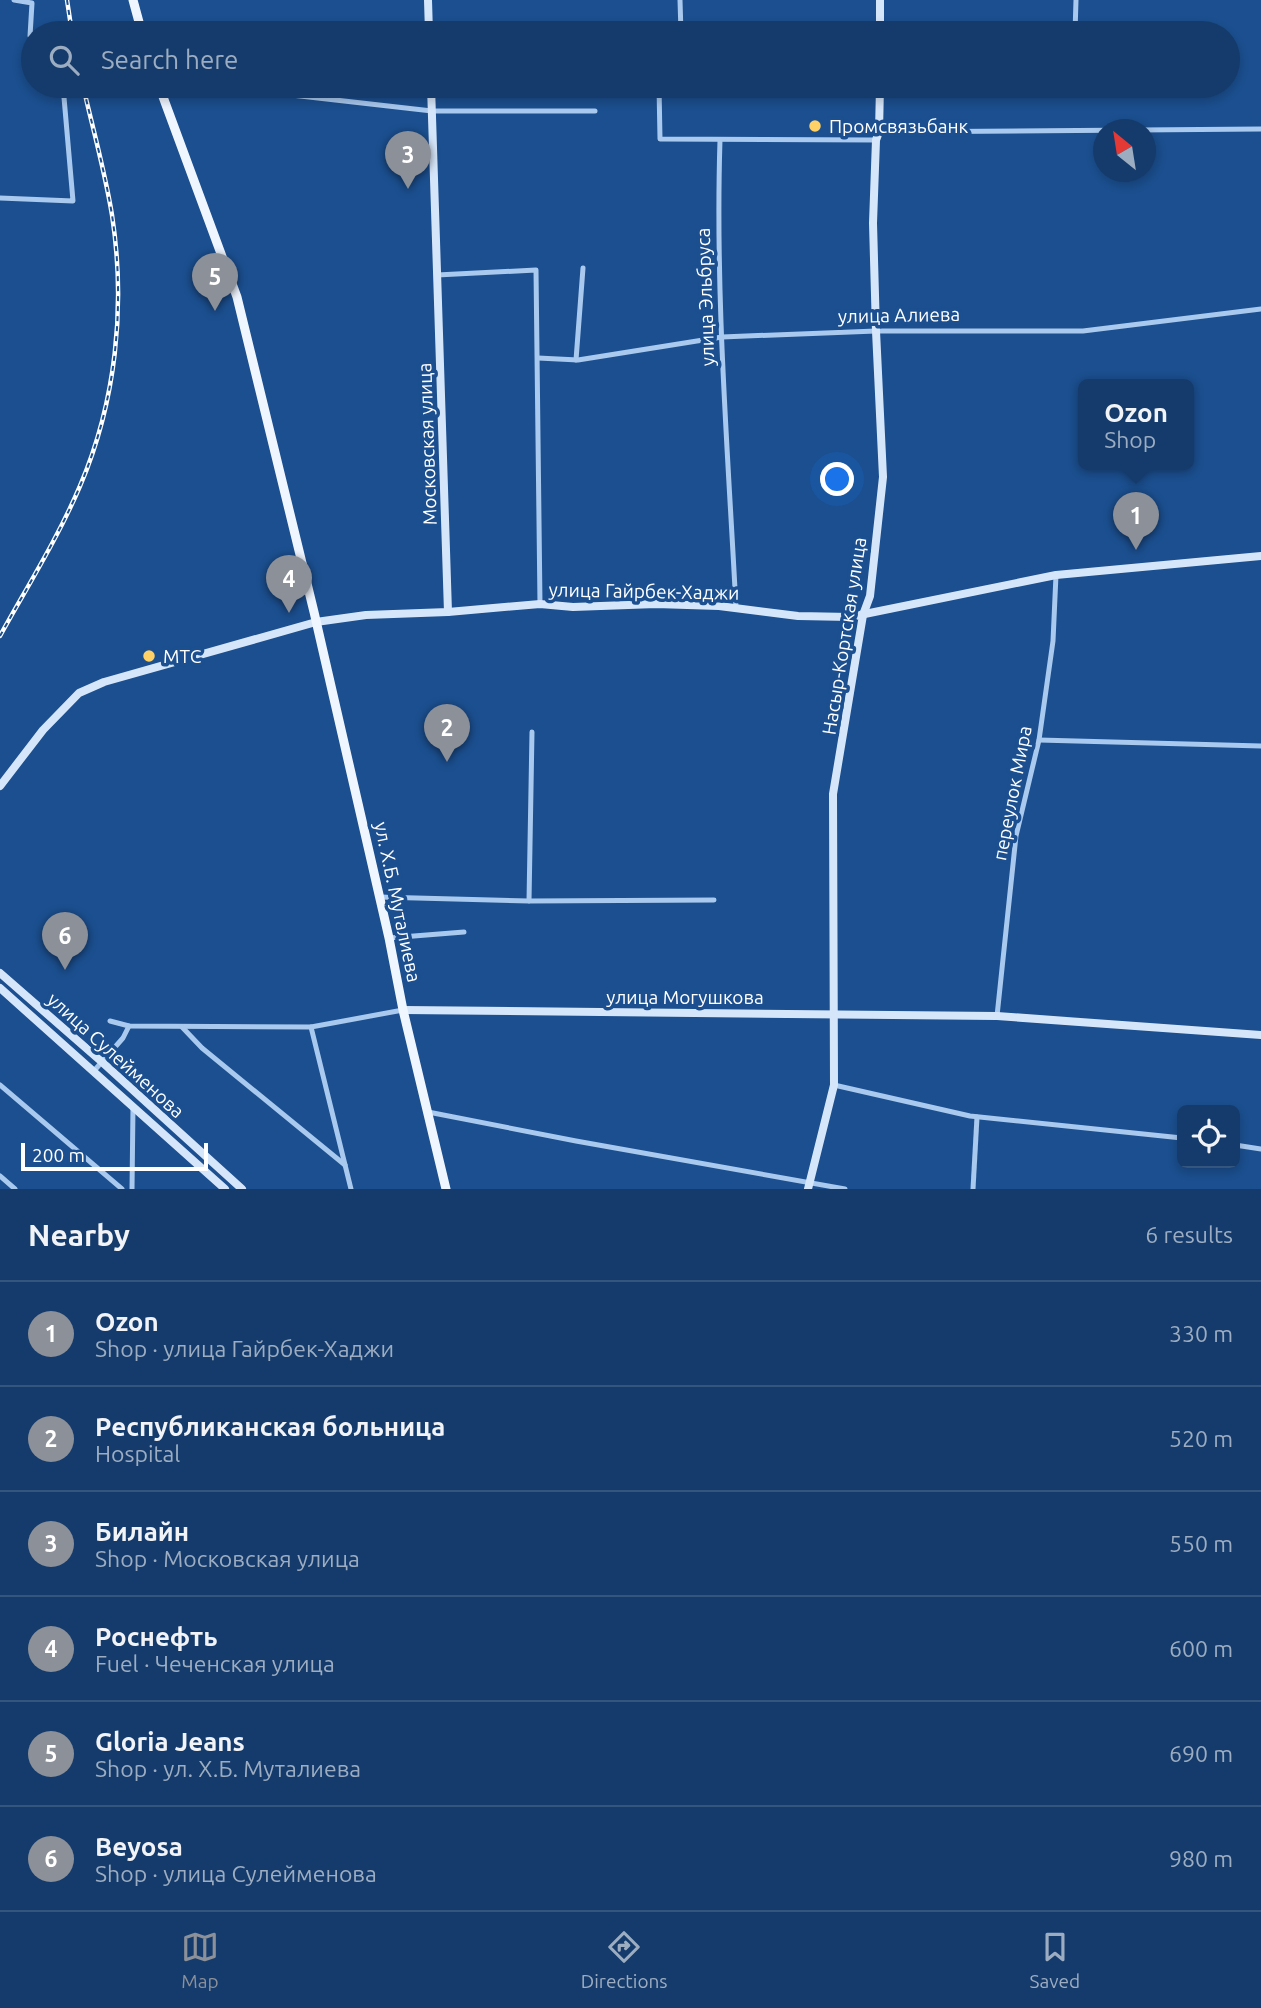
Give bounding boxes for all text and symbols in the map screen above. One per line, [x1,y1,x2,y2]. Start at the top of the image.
search box [21,21,1240,98]
icon: search [45,41,83,79]
text: Search here [101,45,238,74]
place label: Промсвязьбанк [829,115,969,137]
marker: Промсвязьбанк [807,118,823,134]
north arrow [1093,119,1156,182]
pin: 3 [385,131,431,189]
street label: улица Эльбруса [692,227,718,367]
pin: 5 [192,253,238,311]
street label: улица Алиева [838,303,960,327]
street label: Московская улица [413,362,441,526]
popup [1078,379,1194,470]
text: Ozon [1104,398,1168,427]
text: Shop [1104,427,1156,452]
your location [820,462,854,496]
pin: 1 [1113,492,1159,550]
street label: Насыр-Кортская улица [817,536,871,736]
pin: 4 [266,555,312,613]
street label: улица Гайрбек-Хаджи [548,578,740,604]
place label: МТС [163,645,202,667]
marker: МТС [141,648,157,664]
pin: 2 [424,704,470,762]
street label: переулок Мира [988,724,1036,862]
street label: ул. Х.Б. Муталиева [370,820,426,984]
pin: 6 [42,912,88,970]
street label: улица Могушкова [606,986,764,1008]
street label: улица Сулейменова [43,988,189,1122]
map controls [1177,1105,1240,1168]
button: locate [1177,1105,1240,1168]
scale bar [21,1140,208,1172]
text: 200 m [32,1144,85,1166]
text: Nearby [28,1218,130,1252]
text: 6 results [1145,1222,1233,1247]
text: Ozon [95,1307,159,1336]
text: 1 [45,1321,57,1346]
text: 330 m [1169,1321,1233,1346]
text: Shop · улица Гайрбек-Хаджи [95,1336,394,1361]
text: Республиканская больница [95,1412,445,1441]
text: 2 [45,1426,57,1451]
text: 520 m [1169,1426,1233,1451]
text: Hospital [95,1441,180,1466]
text: Билайн [95,1517,189,1546]
text: 3 [45,1531,57,1556]
text: 550 m [1169,1531,1233,1556]
text: Shop · Московская улица [95,1546,360,1571]
text: Роснефть [95,1622,218,1651]
text: 4 [45,1636,57,1661]
text: 600 m [1169,1636,1233,1661]
text: Fuel · Чеченская улица [95,1651,335,1676]
text: Gloria Jeans [95,1727,245,1756]
text: 5 [45,1741,57,1766]
text: 690 m [1169,1741,1233,1766]
text: Shop · ул. Х.Б. Муталиева [95,1756,361,1781]
text: Beyosa [95,1832,183,1861]
text: 6 [45,1846,57,1871]
text: 980 m [1169,1846,1233,1871]
text: Shop · улица Сулейменова [95,1861,377,1886]
tab: Map [181,1928,219,1992]
tab: Directions [581,1928,668,1992]
tab: Saved [1029,1928,1080,1992]

